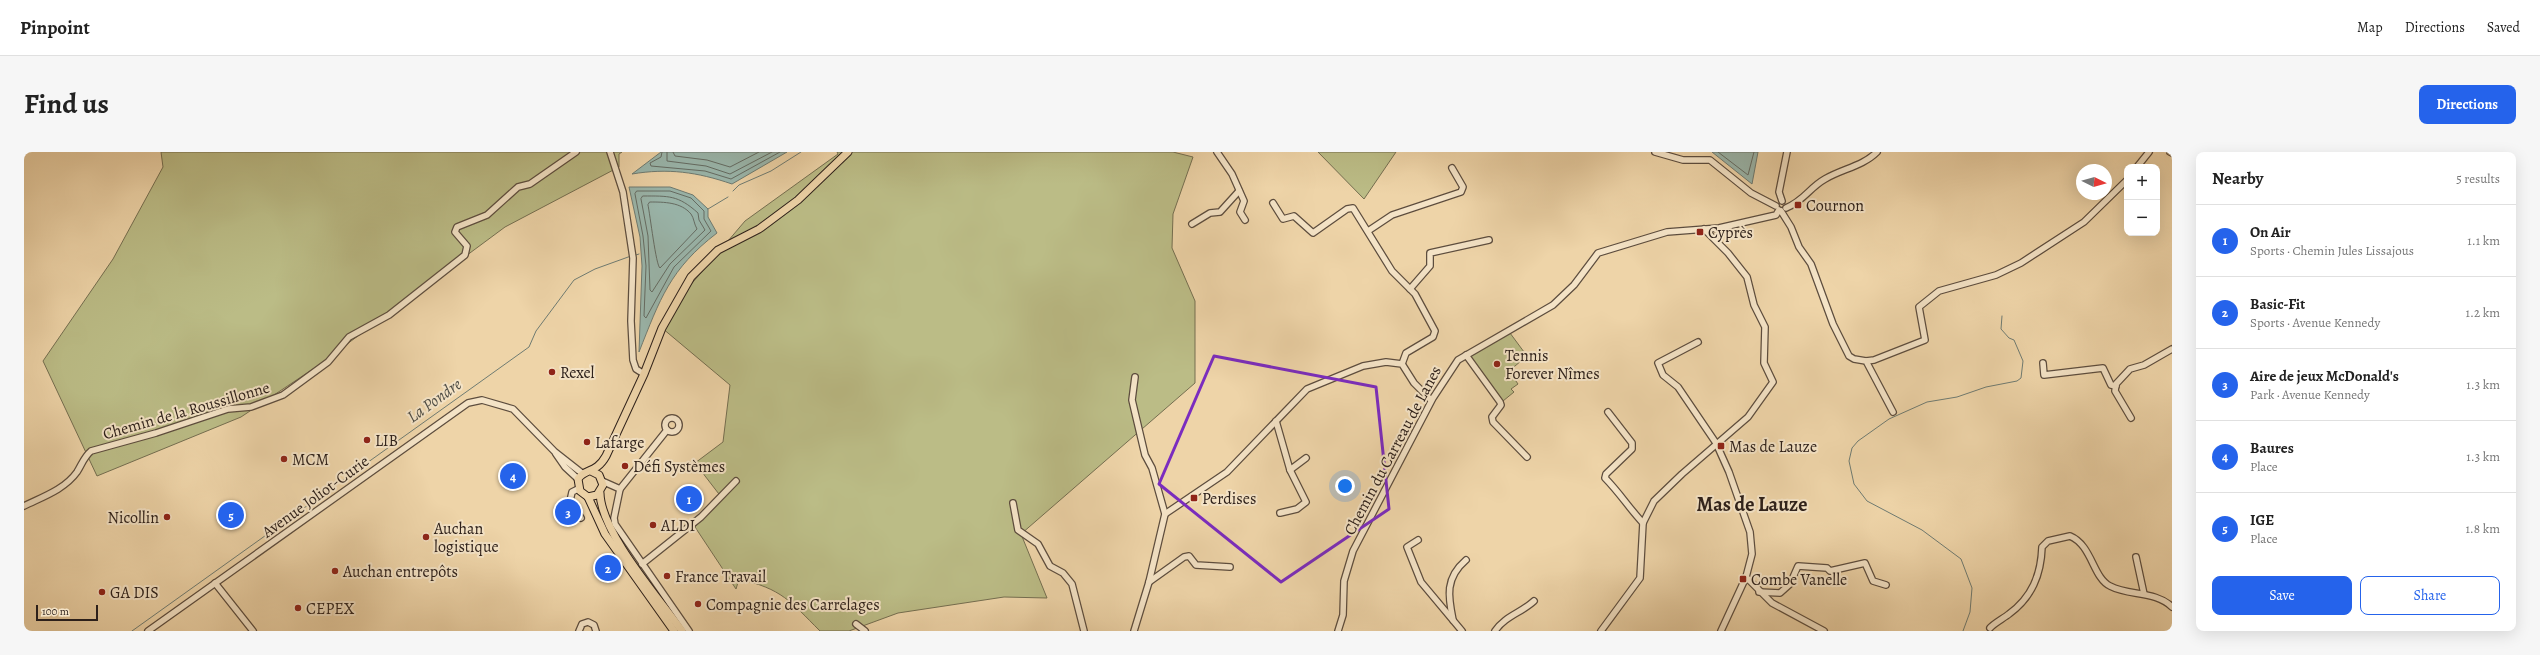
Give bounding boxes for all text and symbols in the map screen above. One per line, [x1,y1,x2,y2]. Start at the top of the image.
text: Pinpoint [20,15,90,41]
text: Map [2357,18,2383,37]
text: Directions [2405,18,2465,37]
text: Saved [2487,18,2520,37]
text: Find us [24,85,109,123]
button: Directions [2419,85,2516,124]
north arrow [2076,164,2112,200]
map controls [2124,164,2160,236]
button: + [2124,164,2160,200]
text: Nearby [2212,167,2263,190]
text: 5 results [2456,170,2500,187]
place label: Cournon [1806,195,1864,217]
marker: Cournon [1793,200,1803,210]
button: − [2124,200,2160,236]
place label: Cyprès [1708,222,1753,244]
text: On Air [2250,222,2291,242]
marker: Cyprès [1695,227,1705,237]
text: 1 [2223,232,2227,249]
text: 1.1 km [2467,232,2500,249]
text: Sports · Chemin Jules Lissajous [2250,242,2414,259]
text: Basic-Fit [2250,294,2305,314]
text: 2 [2222,304,2228,321]
text: 1.2 km [2466,304,2500,321]
text: Sports · Avenue Kennedy [2250,314,2380,331]
place label: Tennis Forever Nîmes [1505,345,1600,385]
marker: Tennis Forever Nîmes [1492,359,1502,369]
place label: Rexel [560,362,595,384]
street label: Chemin du Carreau de Lanes [1339,362,1447,539]
text: Aire de jeux McDonald's [2250,366,2399,386]
marker: Rexel [547,367,557,377]
water label: La Pondre [402,373,466,428]
text: 3 [2222,376,2228,393]
text: 1.3 km [2466,376,2500,393]
street label: Chemin de la Roussillonne [100,377,272,445]
text: Park · Avenue Kennedy [2250,386,2370,403]
place label: LIB [375,430,398,452]
place label: Lafarge [595,432,644,454]
marker: LIB [362,435,372,445]
place label: Mas de Lauze [1729,436,1817,458]
marker: Lafarge [582,437,592,447]
text: Baures [2250,438,2294,458]
marker: Mas de Lauze [1716,441,1726,451]
text: 4 [2222,448,2228,465]
text: 1.3 km [2466,448,2500,465]
place label: MCM [292,449,329,471]
street label: Avenue Joliot-Curie [257,450,374,544]
marker: MCM [279,454,289,464]
place label: Défi Systèmes [633,456,725,478]
text: Place [2250,458,2278,475]
pin: 4 [500,461,526,491]
marker: Défi Systèmes [620,461,630,471]
your location [1335,476,1355,496]
pin: 1 [676,484,702,514]
place label: Perdises [1202,488,1256,510]
district label: Mas de Lauze [1697,491,1807,518]
marker: Perdises [1189,493,1199,503]
pin: 3 [555,497,581,527]
pin: 5 [218,500,244,530]
place label: Nicollin [108,507,159,529]
text: IGE [2250,510,2274,530]
marker: Nicollin [162,512,172,522]
place label: ALDI [660,515,695,537]
place label: Auchan logistique [433,518,499,558]
marker: ALDI [648,520,658,530]
text: 5 [2222,520,2228,537]
text: 1.8 km [2465,520,2500,537]
text: Place [2250,530,2278,547]
marker: Auchan logistique [421,532,431,542]
pin: 2 [595,553,621,583]
place label: Auchan entrepôts [342,561,458,583]
marker: Auchan entrepôts [330,566,340,576]
place label: France Travail [675,566,766,588]
place label: Combe Vanelle [1751,569,1847,591]
marker: France Travail [662,571,672,581]
marker: Combe Vanelle [1738,574,1748,584]
button: Save [2212,576,2352,615]
button: Share [2360,576,2500,615]
place label: GA DIS [110,582,159,604]
marker: GA DIS [97,587,107,597]
place label: Compagnie des Carrelages [706,594,880,616]
place label: CEPEX [306,598,355,620]
marker: Compagnie des Carrelages [693,599,703,609]
scale bar [36,603,98,622]
marker: CEPEX [293,603,303,613]
text: 100 m [42,604,69,619]

